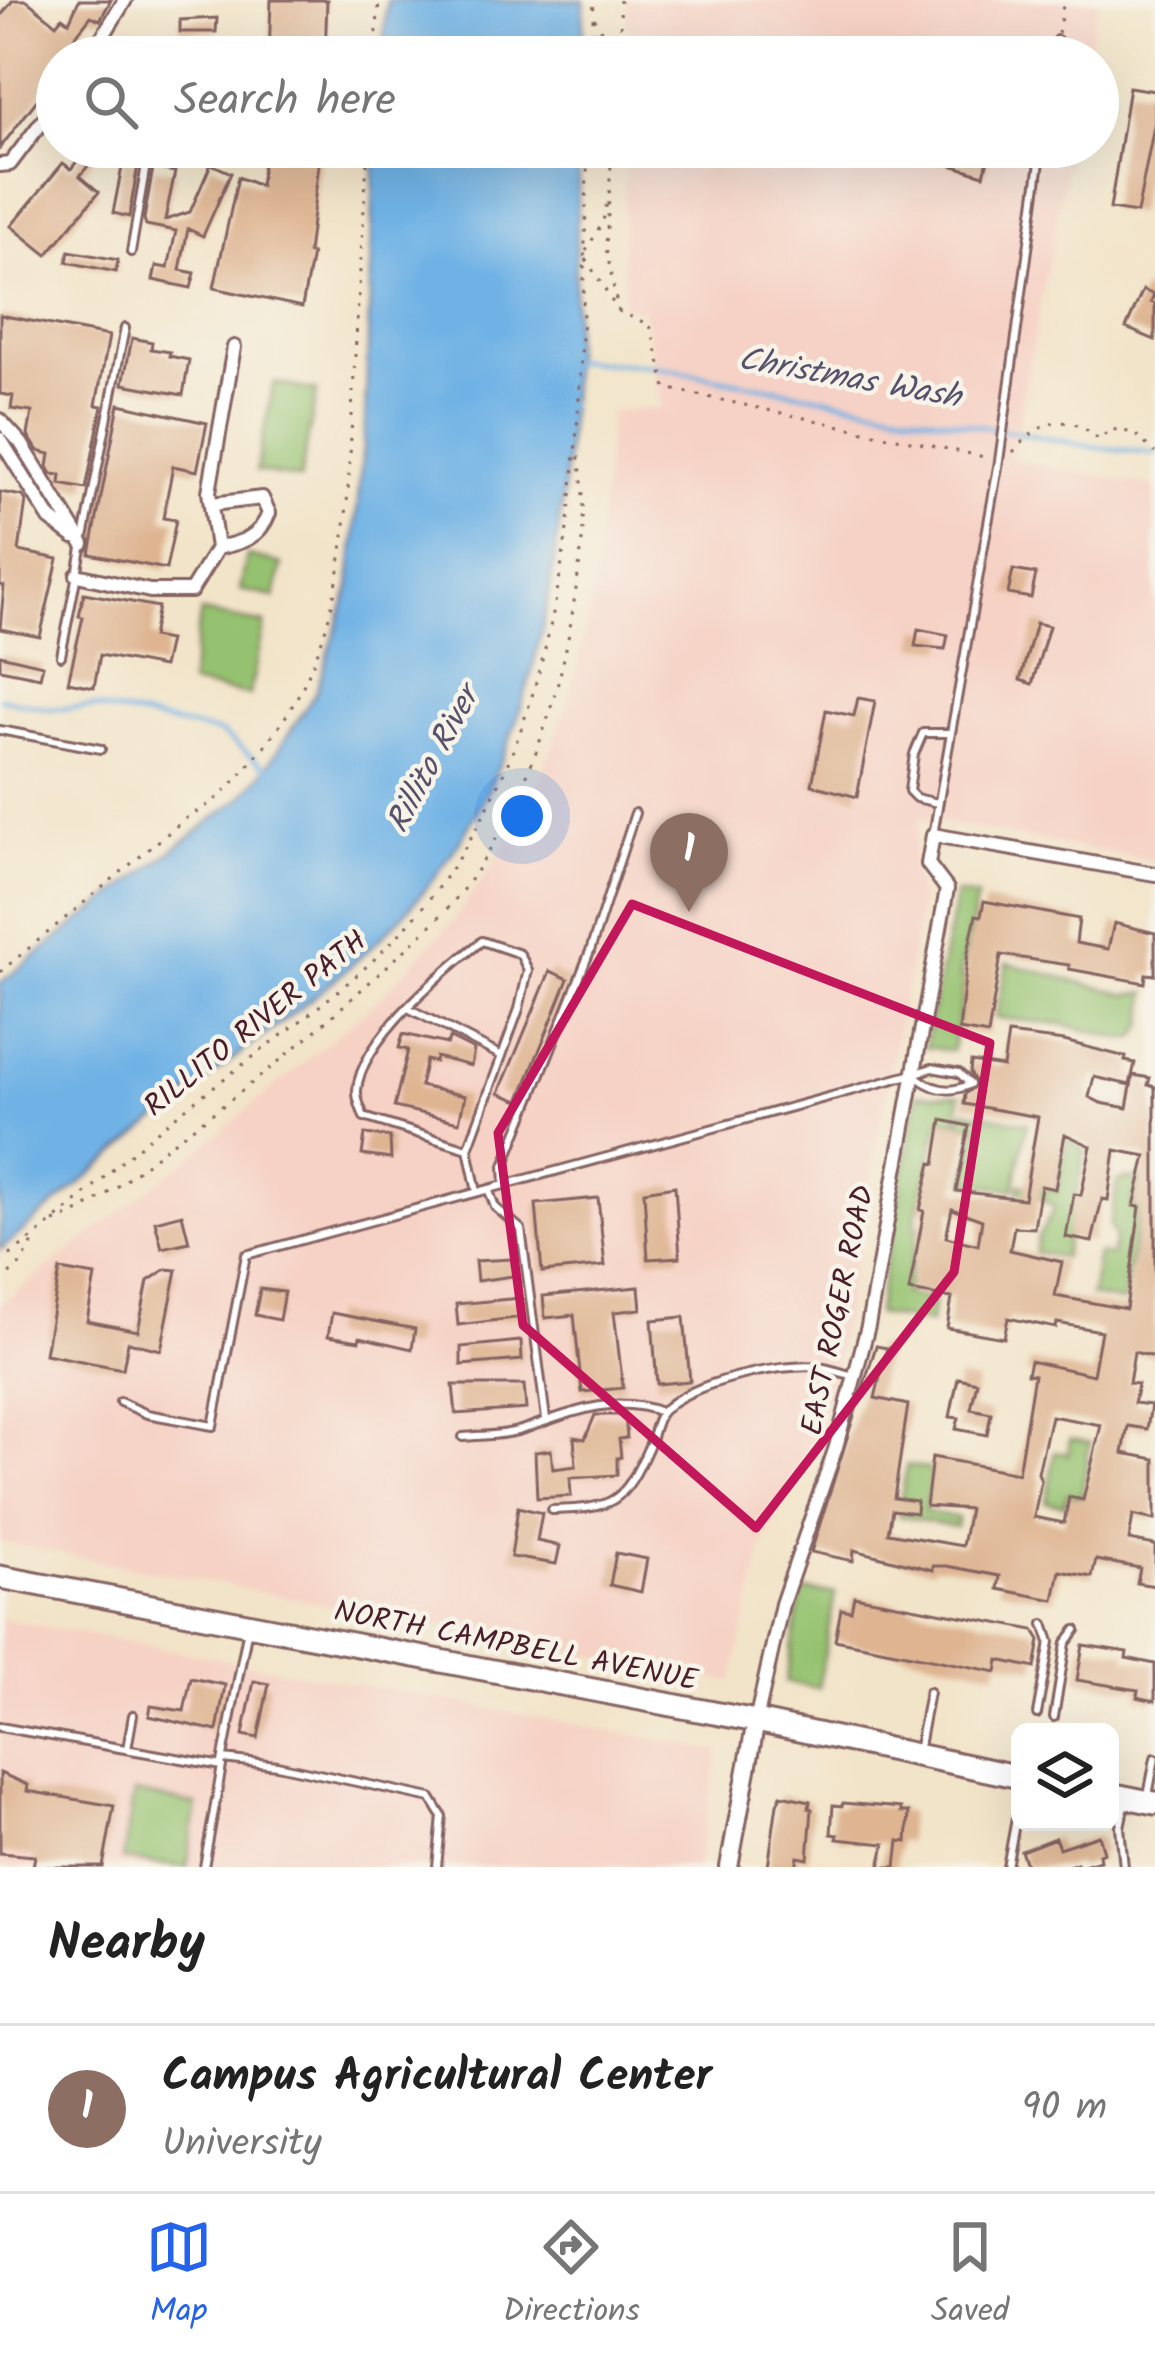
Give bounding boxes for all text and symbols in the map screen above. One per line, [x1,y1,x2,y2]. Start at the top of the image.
search box [36,36,1119,168]
text: Search here [174,66,396,138]
icon: search [78,69,144,135]
water label: Christmas Wash [734,334,967,425]
water label: Rillito River [373,673,498,843]
your location [492,786,552,846]
pin: 1 [650,813,728,912]
street label: RILLITO RIVER PATH [134,919,379,1130]
street label: EAST ROGER ROAD [789,1181,889,1440]
street label: NORTH CAMPBELL AVENUE [330,1588,703,1706]
map controls [1011,1723,1119,1831]
button: layers [1011,1723,1119,1831]
text: Nearby [48,1905,205,1986]
text: Campus Agricultural Center [162,2042,712,2114]
text: 1 [81,2078,93,2140]
text: 90 m [1022,2078,1107,2140]
text: University [162,2114,322,2176]
tab: Map [146,2214,212,2339]
tab: Directions [503,2214,640,2339]
tab: Saved [931,2214,1009,2339]

